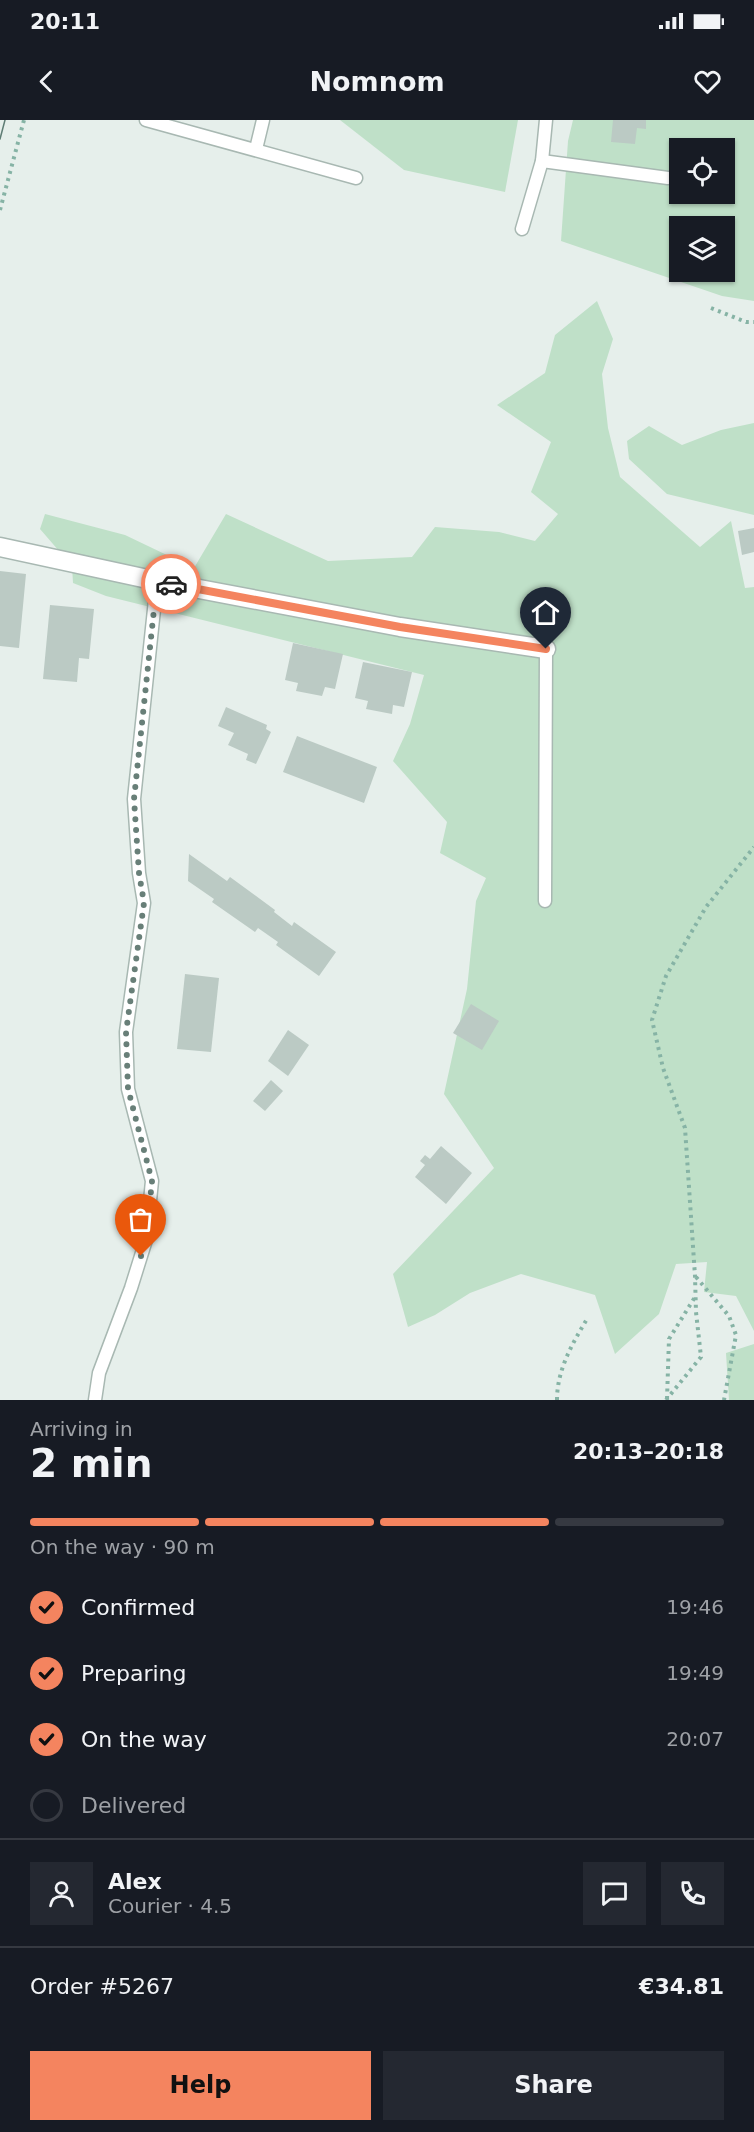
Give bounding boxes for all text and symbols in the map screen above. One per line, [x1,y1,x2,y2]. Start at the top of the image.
text: 20:11 [30,9,100,34]
icon: back [30,65,63,98]
icon: heart [691,65,724,98]
text: Nomnom [309,66,445,97]
map controls [669,138,735,282]
button: locate [669,138,735,204]
button: layers [669,216,735,282]
courier [141,554,201,614]
icon: car [155,568,188,601]
pin [520,587,571,649]
icon: home [529,596,562,629]
pin [115,1194,166,1256]
icon: bag [124,1203,157,1236]
text: Arriving in [30,1417,133,1441]
text: 20:13–20:18 [573,1439,724,1464]
text: 2 min [30,1441,152,1486]
text: On the way · 90 m [30,1535,215,1559]
icon: check [30,1591,63,1624]
text: Confirmed [81,1595,195,1620]
text: 19:46 [666,1595,724,1619]
icon: check [30,1657,63,1690]
text: Preparing [81,1661,187,1686]
text: 19:49 [666,1661,724,1685]
icon: check [30,1723,63,1756]
text: On the way [81,1727,207,1752]
text: 20:07 [666,1727,724,1751]
text: Delivered [81,1793,186,1818]
button: person [30,1862,93,1925]
button: chat [583,1862,646,1925]
button: phone [661,1862,724,1925]
text: Alex [108,1869,162,1894]
text: Courier · 4.5 [108,1894,232,1918]
text: Order #5267 [30,1974,174,1999]
text: €34.81 [639,1974,724,1999]
button: Help [30,2051,371,2120]
button: Share [383,2051,724,2120]

